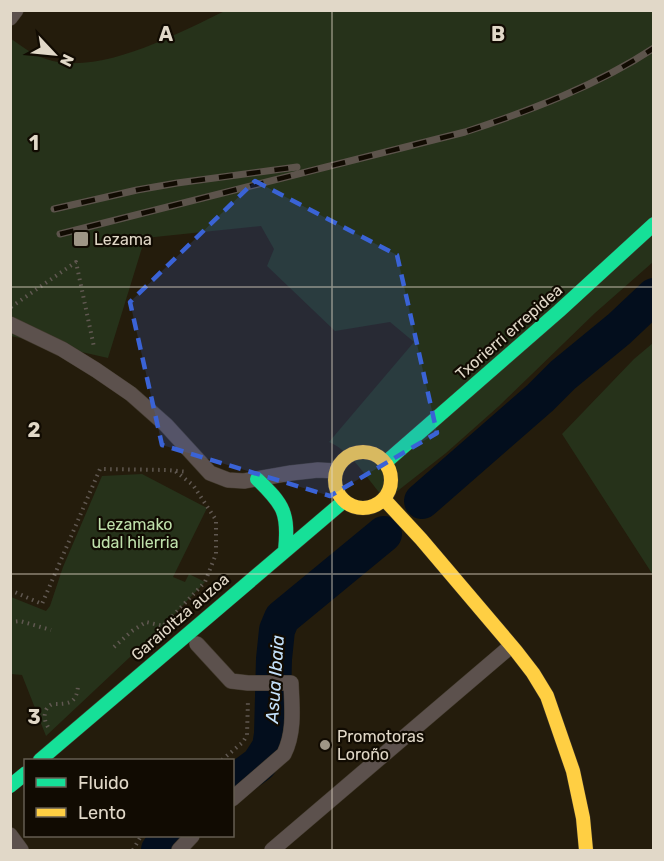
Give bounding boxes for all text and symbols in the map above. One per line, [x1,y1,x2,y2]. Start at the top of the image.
text: A [159,22,174,46]
text: B [491,22,505,46]
north arrow [24,24,84,84]
text: N [56,51,78,70]
text: 1 [29,131,39,155]
marker: Lezama [72,230,90,248]
place label: Lezama [94,230,152,249]
street label: Txorierri errepidea [452,280,566,384]
text: 2 [28,418,41,442]
park label: Lezamako udal hilerria [91,515,179,552]
street label: Garaioltza auzoa [127,569,233,665]
water label: Asua Ibaia [261,634,289,725]
text: 3 [27,705,41,729]
place label: Promotoras Loroño [337,727,424,764]
marker: Promotoras Loroño [318,738,332,752]
legend [24,759,234,837]
text: Fluido [78,772,129,794]
text: Lento [78,802,126,824]

